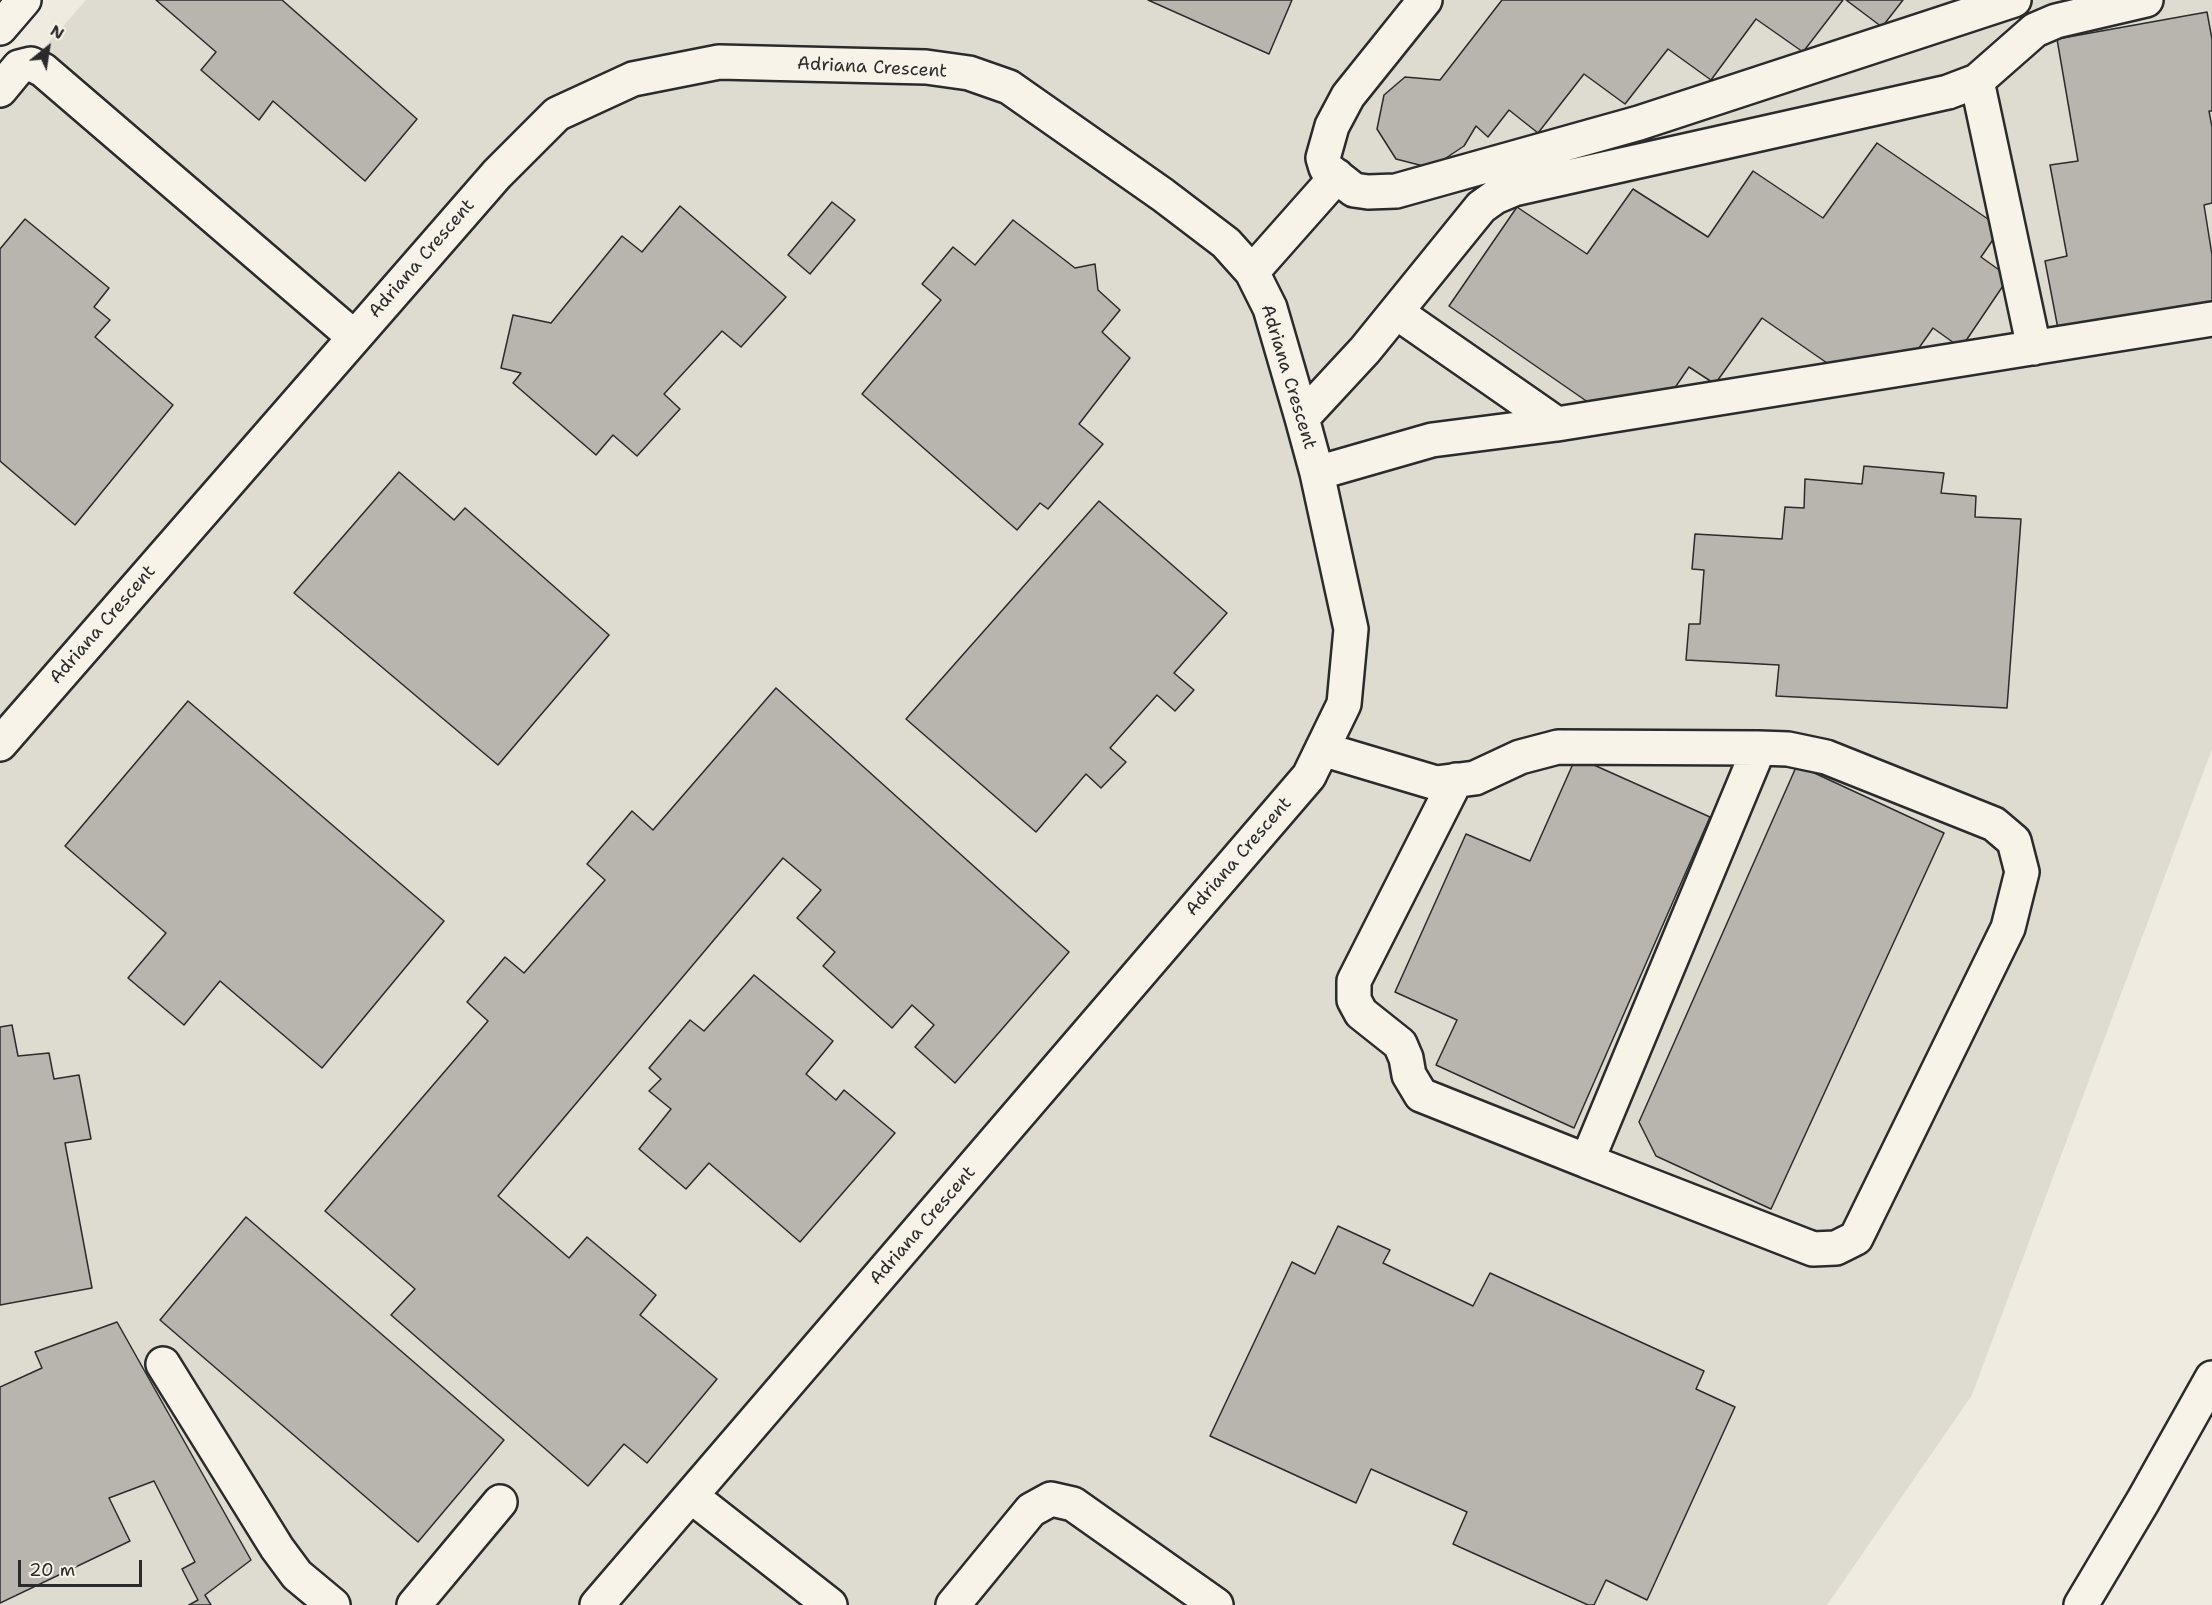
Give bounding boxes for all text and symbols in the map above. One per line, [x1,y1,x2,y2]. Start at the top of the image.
north arrow [18,18,78,78]
text: N [47,20,68,44]
street label: Adriana Crescent [796,53,948,83]
street label: Adriana Crescent [365,195,479,323]
street label: Adriana Crescent [1256,302,1320,452]
street label: Adriana Crescent [46,561,160,689]
street label: Adriana Crescent [1182,793,1296,921]
street label: Adriana Crescent [866,1162,980,1290]
scale bar [21,1548,146,1586]
text: 20 m [29,1558,75,1582]

